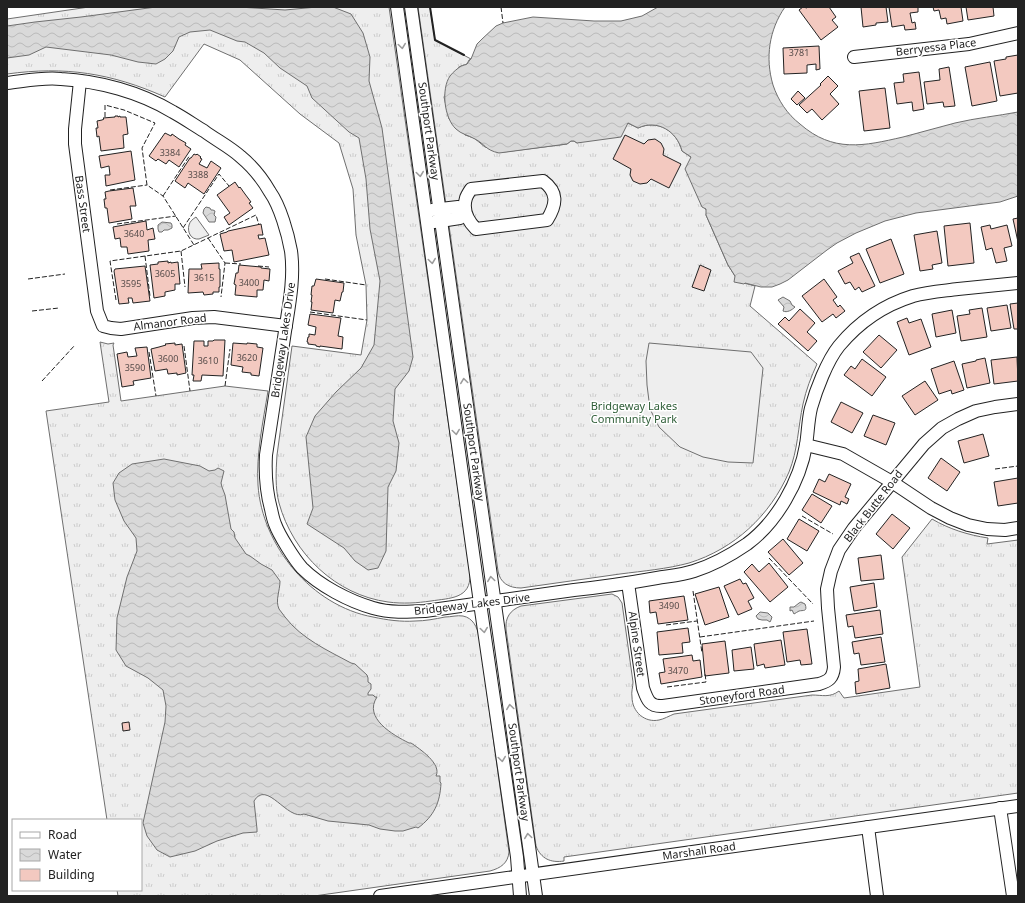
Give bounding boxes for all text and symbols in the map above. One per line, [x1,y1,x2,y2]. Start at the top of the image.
street label: Berryessa Place [895,34,977,59]
one-way arrow [397,43,406,49]
house number: 3781 [789,46,809,59]
street label: Southport Parkway [415,81,444,181]
house number: 3384 [160,146,180,159]
house number: 3388 [188,168,208,181]
one-way arrow [415,171,424,177]
street label: Bass Street [72,174,95,233]
house number: 3640 [124,227,144,240]
one-way arrow [427,258,436,265]
house number: 3605 [155,267,175,280]
house number: 3615 [194,271,214,284]
house number: 3400 [239,276,259,289]
house number: 3595 [121,277,141,290]
street label: Bridgeway Lakes Drive [267,281,298,399]
street label: Almanor Road [132,310,207,333]
house number: 3620 [237,351,257,364]
house number: 3600 [158,352,178,365]
house number: 3610 [198,354,218,367]
house number: 3590 [125,361,145,374]
one-way arrow [460,377,469,384]
park label: Bridgeway Lakes Community Park [591,398,677,426]
street label: Southport Parkway [460,402,489,502]
one-way arrow [451,429,460,435]
street label: Black Butte Road [840,467,905,545]
one-way arrow [487,576,496,582]
street label: Bridgeway Lakes Drive [413,589,531,618]
house number: 3490 [659,599,679,612]
street label: Alpine Street [625,610,650,678]
one-way arrow [479,627,488,633]
house number: 3470 [668,664,688,677]
street label: Stoneyford Road [698,681,786,708]
one-way arrow [506,704,515,710]
street label: Southport Parkway [505,722,534,822]
one-way arrow [497,755,506,762]
legend [12,819,142,891]
text: Road [48,826,77,843]
one-way arrow [524,833,533,839]
street label: Marshall Road [661,838,737,863]
text: Water [48,846,82,863]
text: Building [48,866,95,883]

